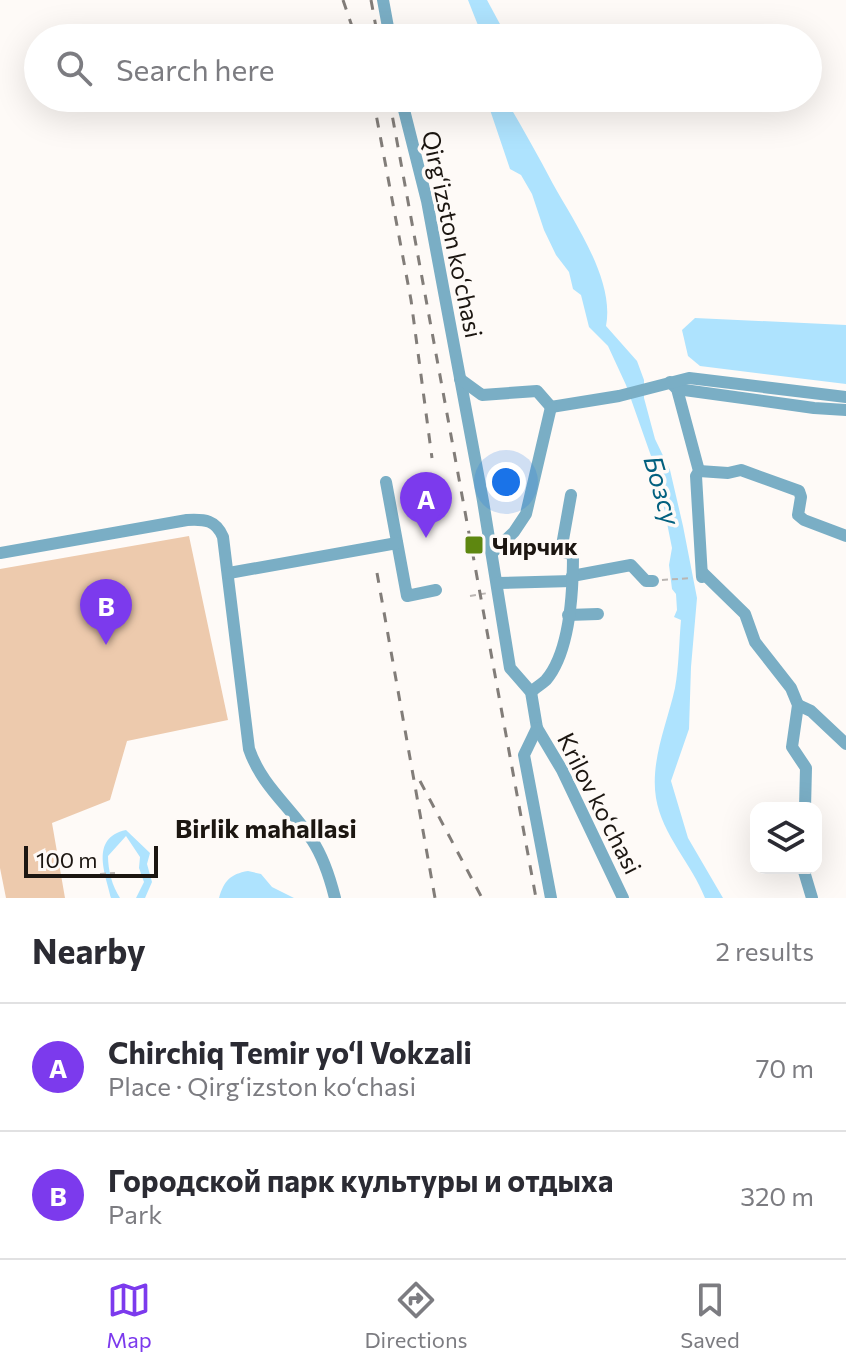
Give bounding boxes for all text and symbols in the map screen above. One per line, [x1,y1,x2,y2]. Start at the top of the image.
search box [24,24,822,112]
icon: search [52,46,96,90]
text: Search here [116,50,275,87]
street label: Qirg‘izston ko‘chasi [417,128,489,340]
water label: Бозсу [638,452,688,530]
your location [486,462,526,502]
pin: A [400,472,452,538]
place label: Чирчик [492,531,578,560]
marker: Чирчик [463,534,485,556]
pin: B [80,579,132,645]
street label: Krilov ko‘chasi [552,727,648,879]
map controls [750,802,822,874]
button: layers [750,802,822,874]
district label: Birlik mahallasi [175,812,357,843]
scale bar [24,842,158,878]
text: 100 m [36,846,98,873]
text: Nearby [32,929,146,971]
text: 2 results [716,935,814,966]
text: Chirchiq Temir yo‘l Vokzali [108,1033,472,1070]
text: A [49,1052,67,1083]
text: 70 m [756,1052,814,1083]
text: Place · Qirg‘izston ko‘chasi [108,1070,416,1101]
text: Городской парк культуры и отдыха [108,1161,614,1198]
text: B [49,1180,67,1211]
text: 320 m [740,1180,814,1211]
text: Park [108,1198,162,1229]
tab: Map [106,1278,152,1353]
tab: Directions [364,1278,468,1353]
tab: Saved [680,1278,740,1353]

